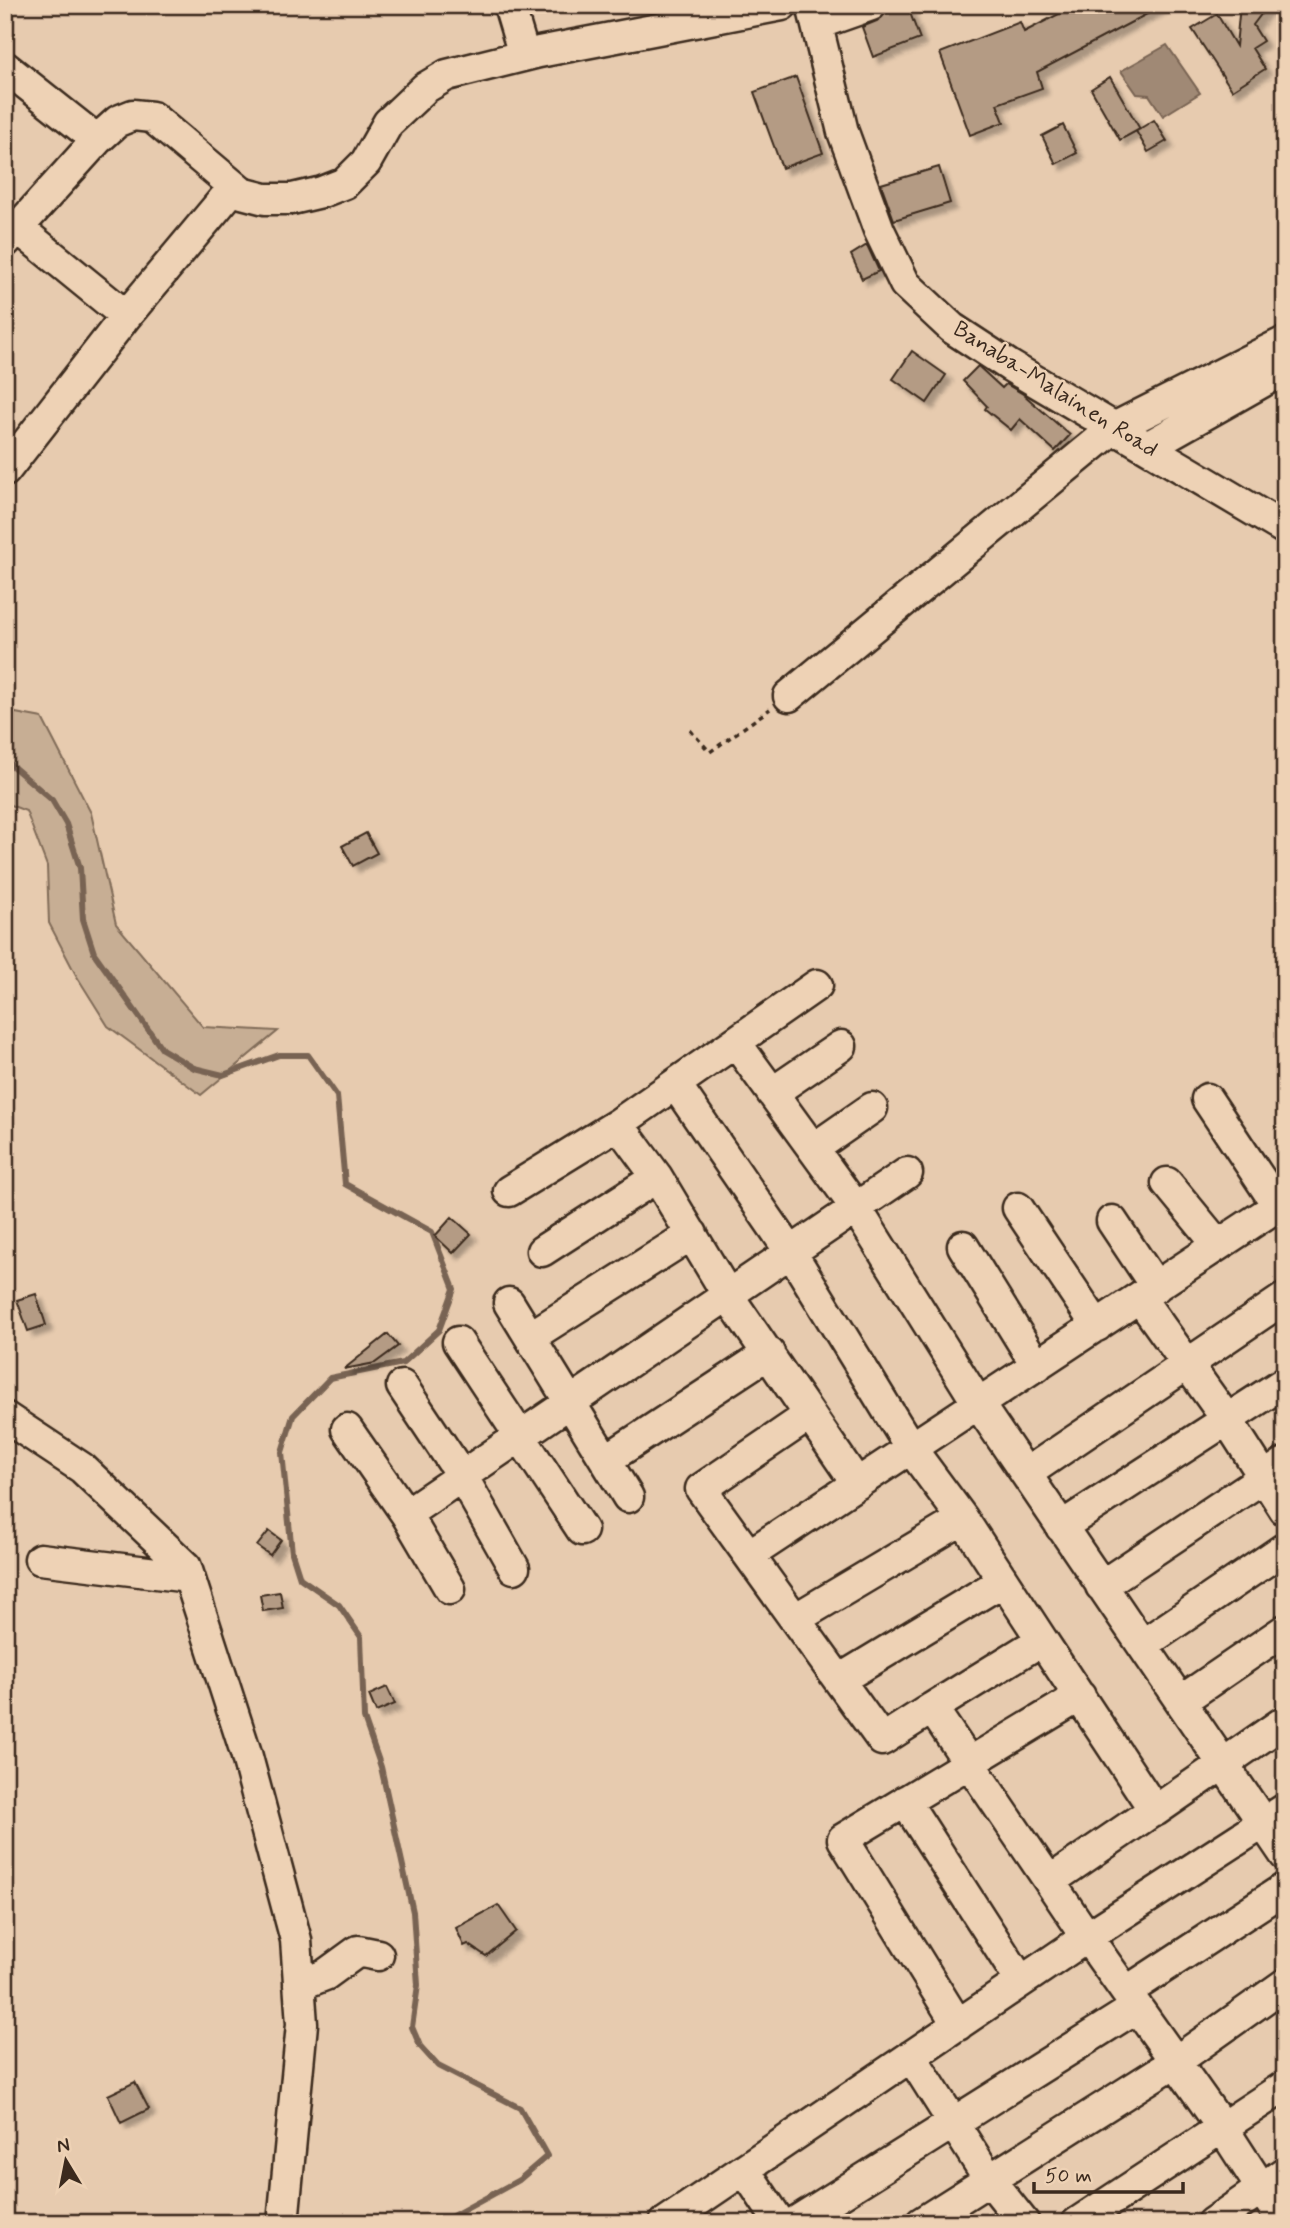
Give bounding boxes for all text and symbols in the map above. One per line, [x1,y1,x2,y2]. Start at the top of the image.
street label: Banaba-Malainen Road [947,315,1163,465]
north arrow [32,2126,102,2196]
text: N [55,2132,72,2159]
scale bar [1034,2151,1183,2195]
text: 50 m [1045,2162,1092,2190]

